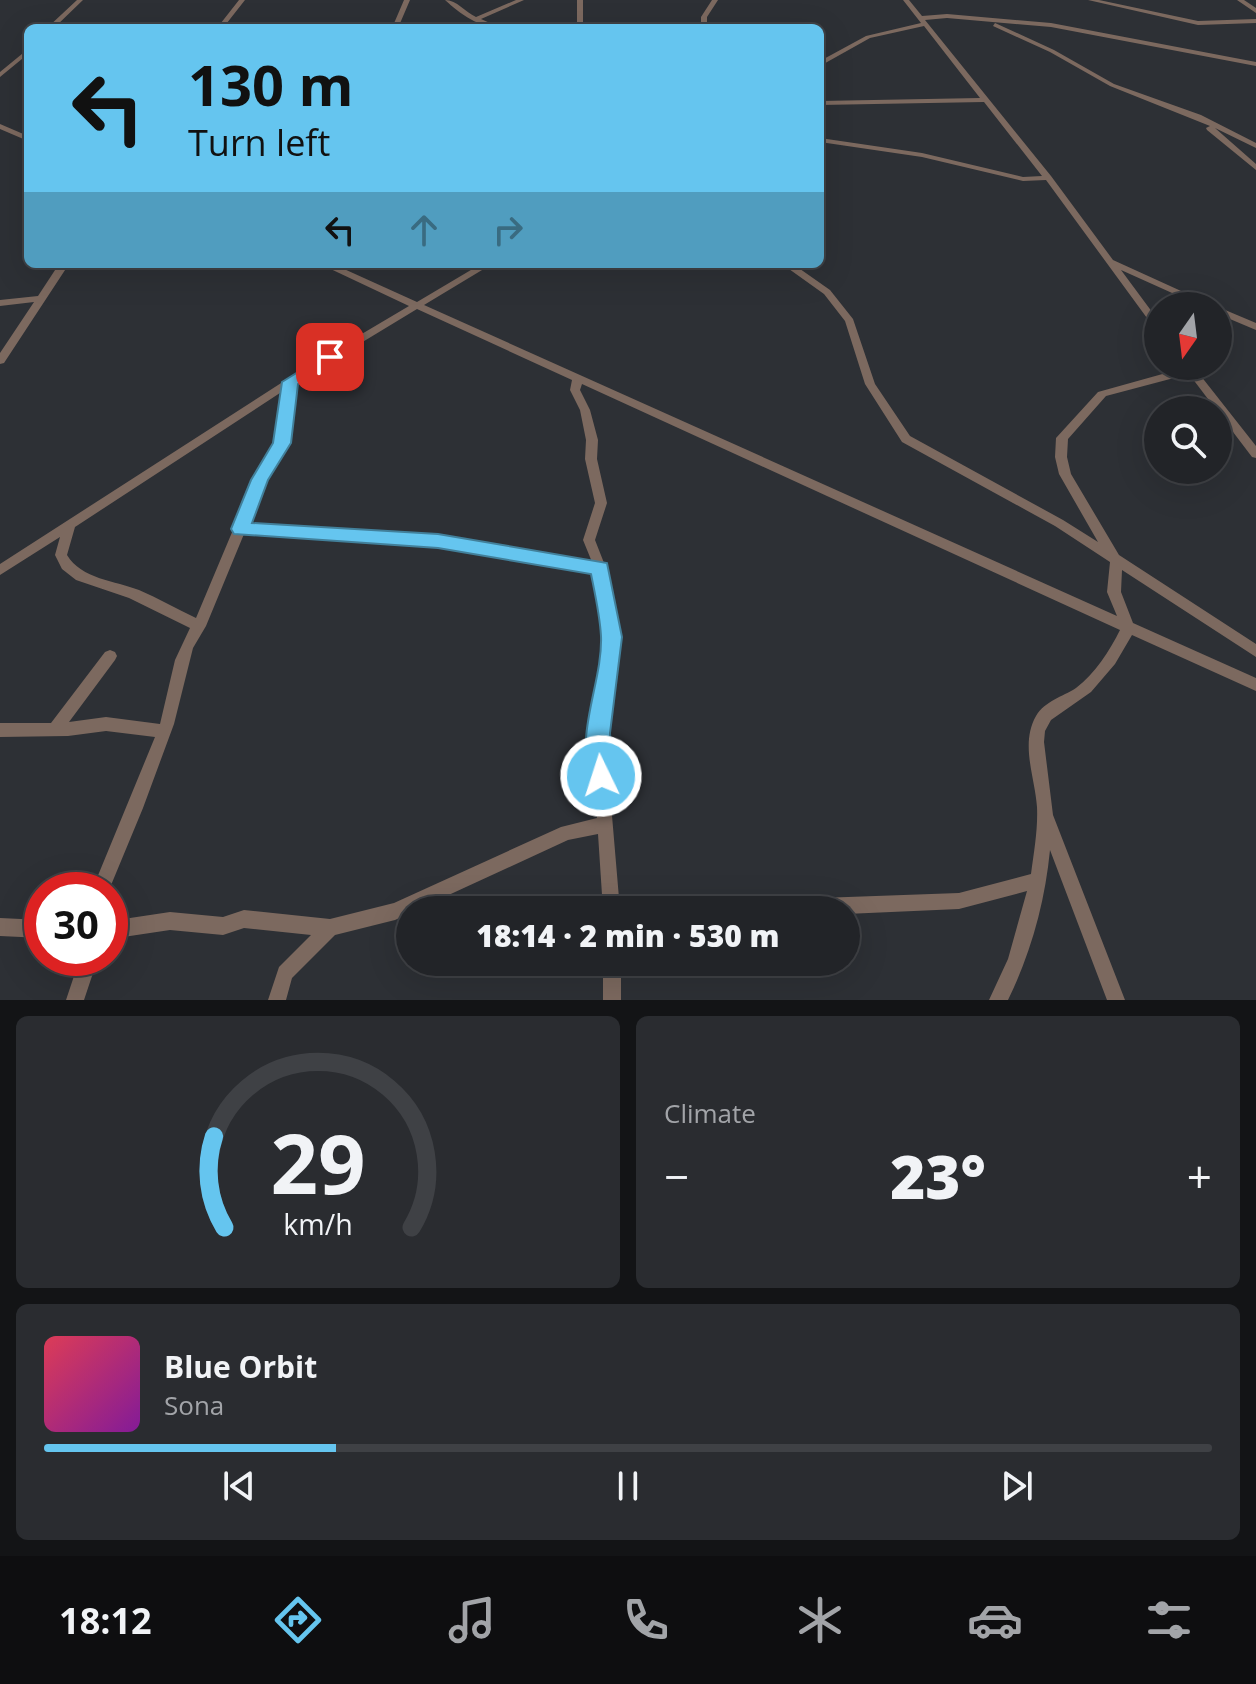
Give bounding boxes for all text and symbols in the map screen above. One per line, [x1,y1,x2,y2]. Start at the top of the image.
text: 130 m [188,46,354,122]
icon: left [56,56,160,160]
text: Turn left [188,118,330,167]
icon: left [318,208,362,252]
icon: ahead [402,208,446,252]
icon: right [486,208,530,252]
north arrow [1144,292,1232,380]
map controls [1144,292,1232,484]
pin [296,323,364,391]
icon: arrive [308,335,352,379]
button: search [1144,396,1232,484]
position arrow [559,734,643,818]
speed limit sign: 30 [24,872,128,976]
text: 18:14 · 2 min · 530 m [476,915,780,956]
text: Climate [664,1095,756,1131]
text: 29 [270,1105,366,1218]
text: 23° [890,1135,986,1217]
text: − [664,1146,689,1206]
text: + [1187,1146,1212,1206]
text: km/h [283,1204,353,1243]
text: Blue Orbit [164,1346,317,1387]
text: Sona [164,1387,224,1423]
icon: previous [217,1464,261,1508]
icon: pause [606,1464,650,1508]
icon: next [995,1464,1039,1508]
icon: directions [270,1592,326,1648]
icon: music [444,1592,500,1648]
icon: phone [618,1592,674,1648]
icon: climate [792,1592,848,1648]
icon: car [967,1592,1023,1648]
icon: filters [1141,1592,1197,1648]
text: 18:12 [59,1596,152,1645]

